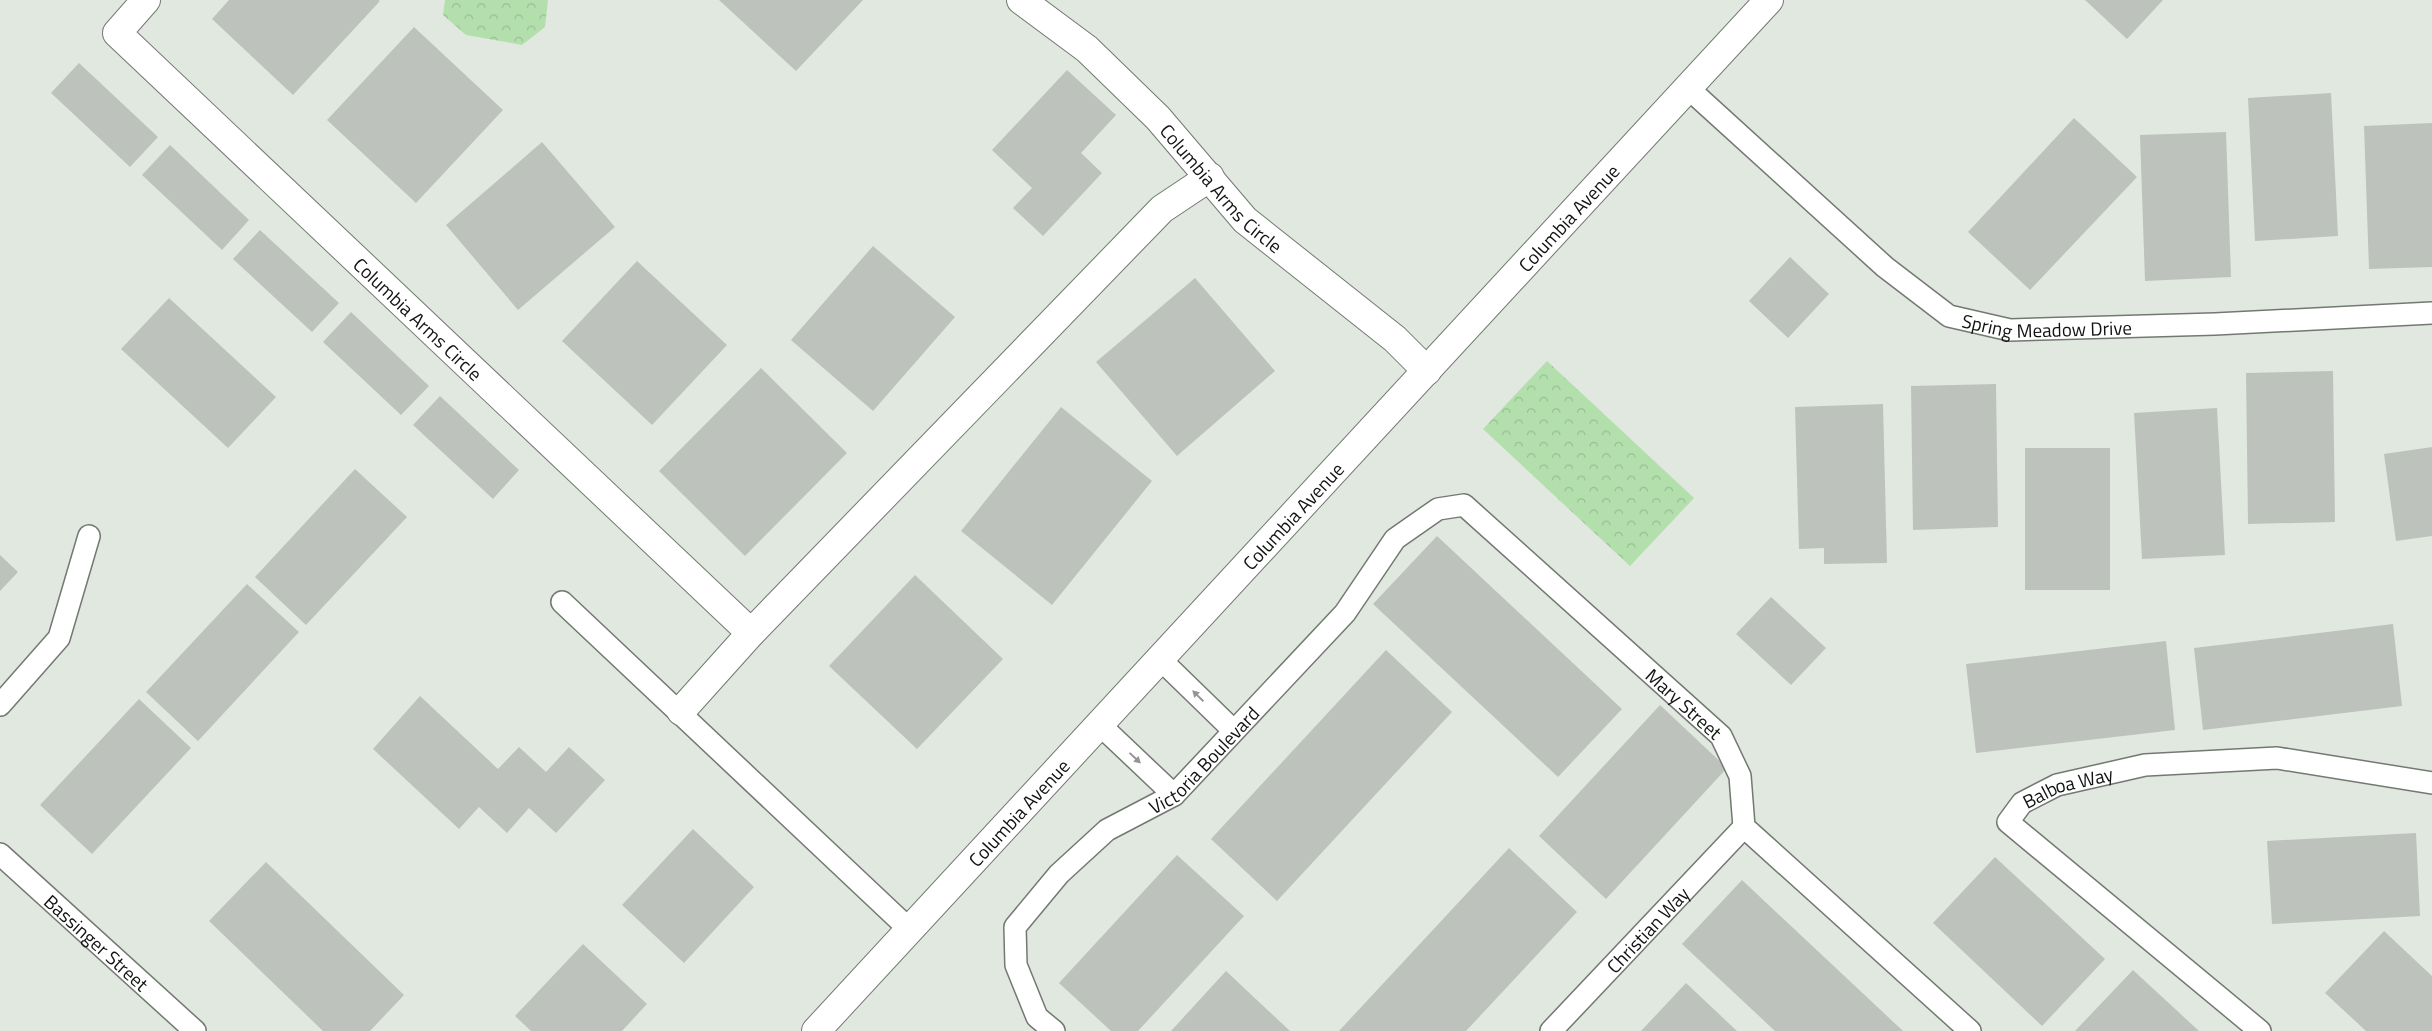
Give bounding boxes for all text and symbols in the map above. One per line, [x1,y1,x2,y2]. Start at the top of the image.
street label: Columbia Arms Circle [1154,117,1289,259]
street label: Columbia Avenue [1511,157,1626,278]
street label: Columbia Arms Circle [347,250,490,387]
street label: Spring Meadow Drive [1959,305,2132,345]
street label: Columbia Avenue [1235,455,1350,576]
street label: Mary Street [1640,661,1730,746]
one-way arrow [1192,690,1204,702]
street label: Victoria Boulevard [1143,699,1265,821]
street label: Columbia Avenue [961,752,1076,873]
one-way arrow [1129,752,1141,764]
street label: Balboa Way [2017,758,2116,815]
street label: Christian Way [1599,879,1696,979]
street label: Bassinger Street [38,887,156,998]

